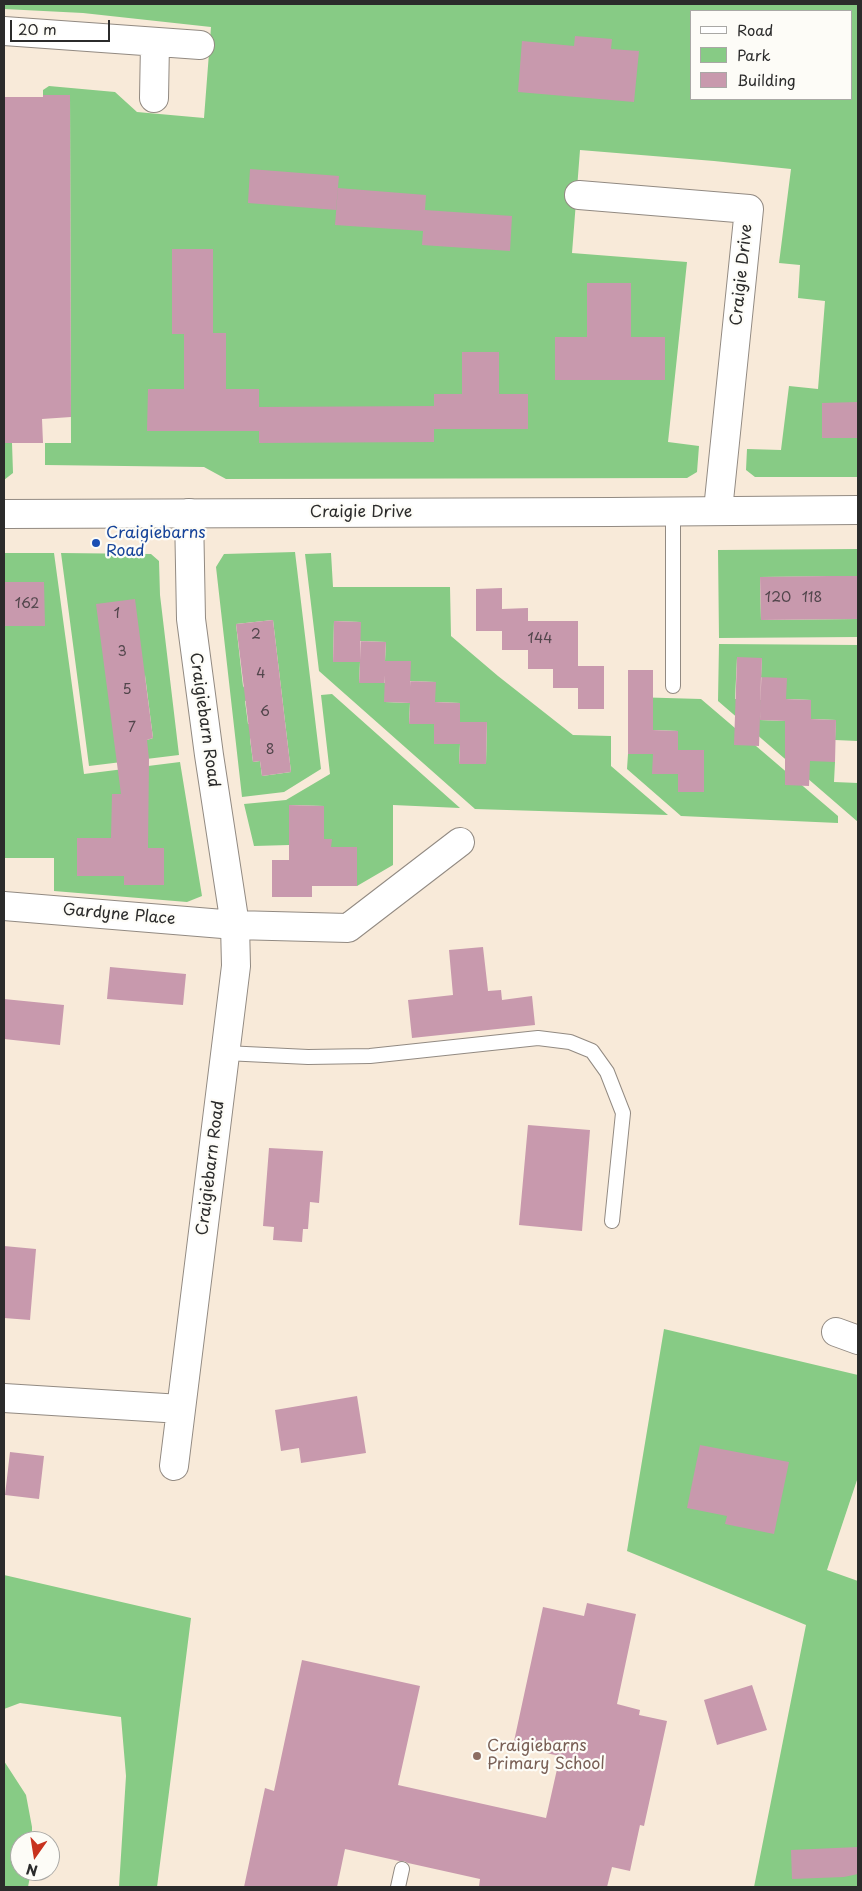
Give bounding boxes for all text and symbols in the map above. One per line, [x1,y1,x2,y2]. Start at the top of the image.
scale bar [12,10,112,42]
legend [690,10,852,100]
text: 20 m [18,17,57,40]
text: Road [737,18,773,41]
text: Park [737,43,771,66]
text: Building [737,68,796,91]
street label: Craigie Drive [727,223,757,327]
street label: Craigie Drive [310,503,412,523]
place label: Craigiebarns Road [106,524,206,562]
marker: Craigiebarns Road [90,537,102,549]
house number: 120 [765,590,791,606]
house number: 118 [802,590,822,606]
house number: 162 [15,596,39,612]
house number: 1 [114,606,120,622]
house number: 2 [251,627,261,643]
house number: 144 [528,631,552,647]
house number: 3 [117,644,127,660]
street label: Craigiebarn Road [185,651,223,789]
house number: 4 [256,666,266,682]
house number: 5 [122,682,132,698]
house number: 6 [260,704,270,720]
house number: 7 [128,720,136,736]
house number: 8 [266,742,274,758]
street label: Gardyne Place [62,901,176,929]
street label: Craigiebarn Road [193,1099,229,1237]
place label: Craigiebarns Primary School [487,1737,605,1775]
marker: Craigiebarns Primary School [471,1750,483,1762]
north arrow [10,1831,60,1881]
text: N [24,1859,40,1882]

